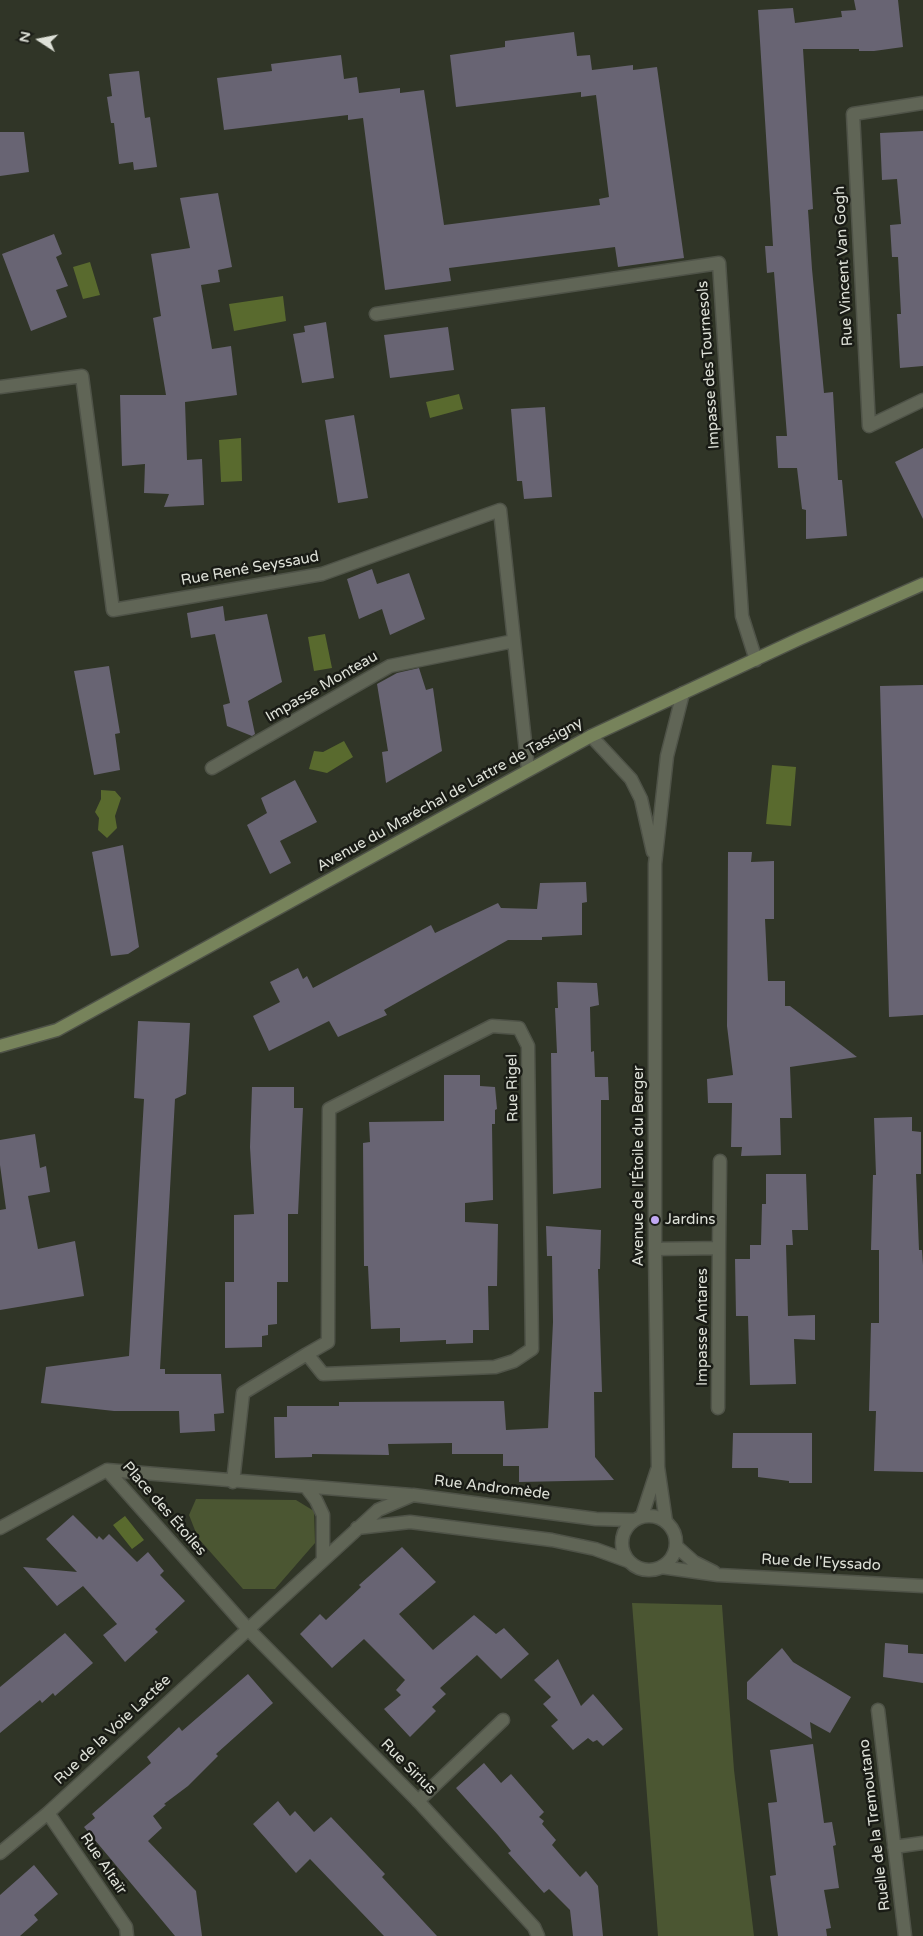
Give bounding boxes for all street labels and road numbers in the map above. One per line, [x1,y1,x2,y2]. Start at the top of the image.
street label: Rue Vincent Van Gogh [831,185,857,347]
street label: Impasse des Tournesols [694,280,724,450]
street label: Rue René Seyssaud [180,548,320,590]
street label: Impasse Monteau [263,648,381,726]
street label: Avenue du Maréchal de Lattre de Tassigny [314,714,586,876]
street label: Rue Rigel [503,1054,523,1122]
street label: Avenue de l'Étoile du Berger [630,1066,648,1266]
street label: Impasse Antares [694,1268,712,1386]
street label: Place des Étoiles [118,1458,210,1560]
street label: Rue Andromède [433,1472,551,1504]
street label: Rue de l'Eyssado [761,1551,881,1575]
street label: Rue de la Voie Lactée [51,1671,175,1789]
street label: Rue Sirius [377,1736,439,1798]
street label: Ruelle de la Tremoutano [856,1738,894,1912]
street label: Rue Altaïr [76,1830,130,1898]

